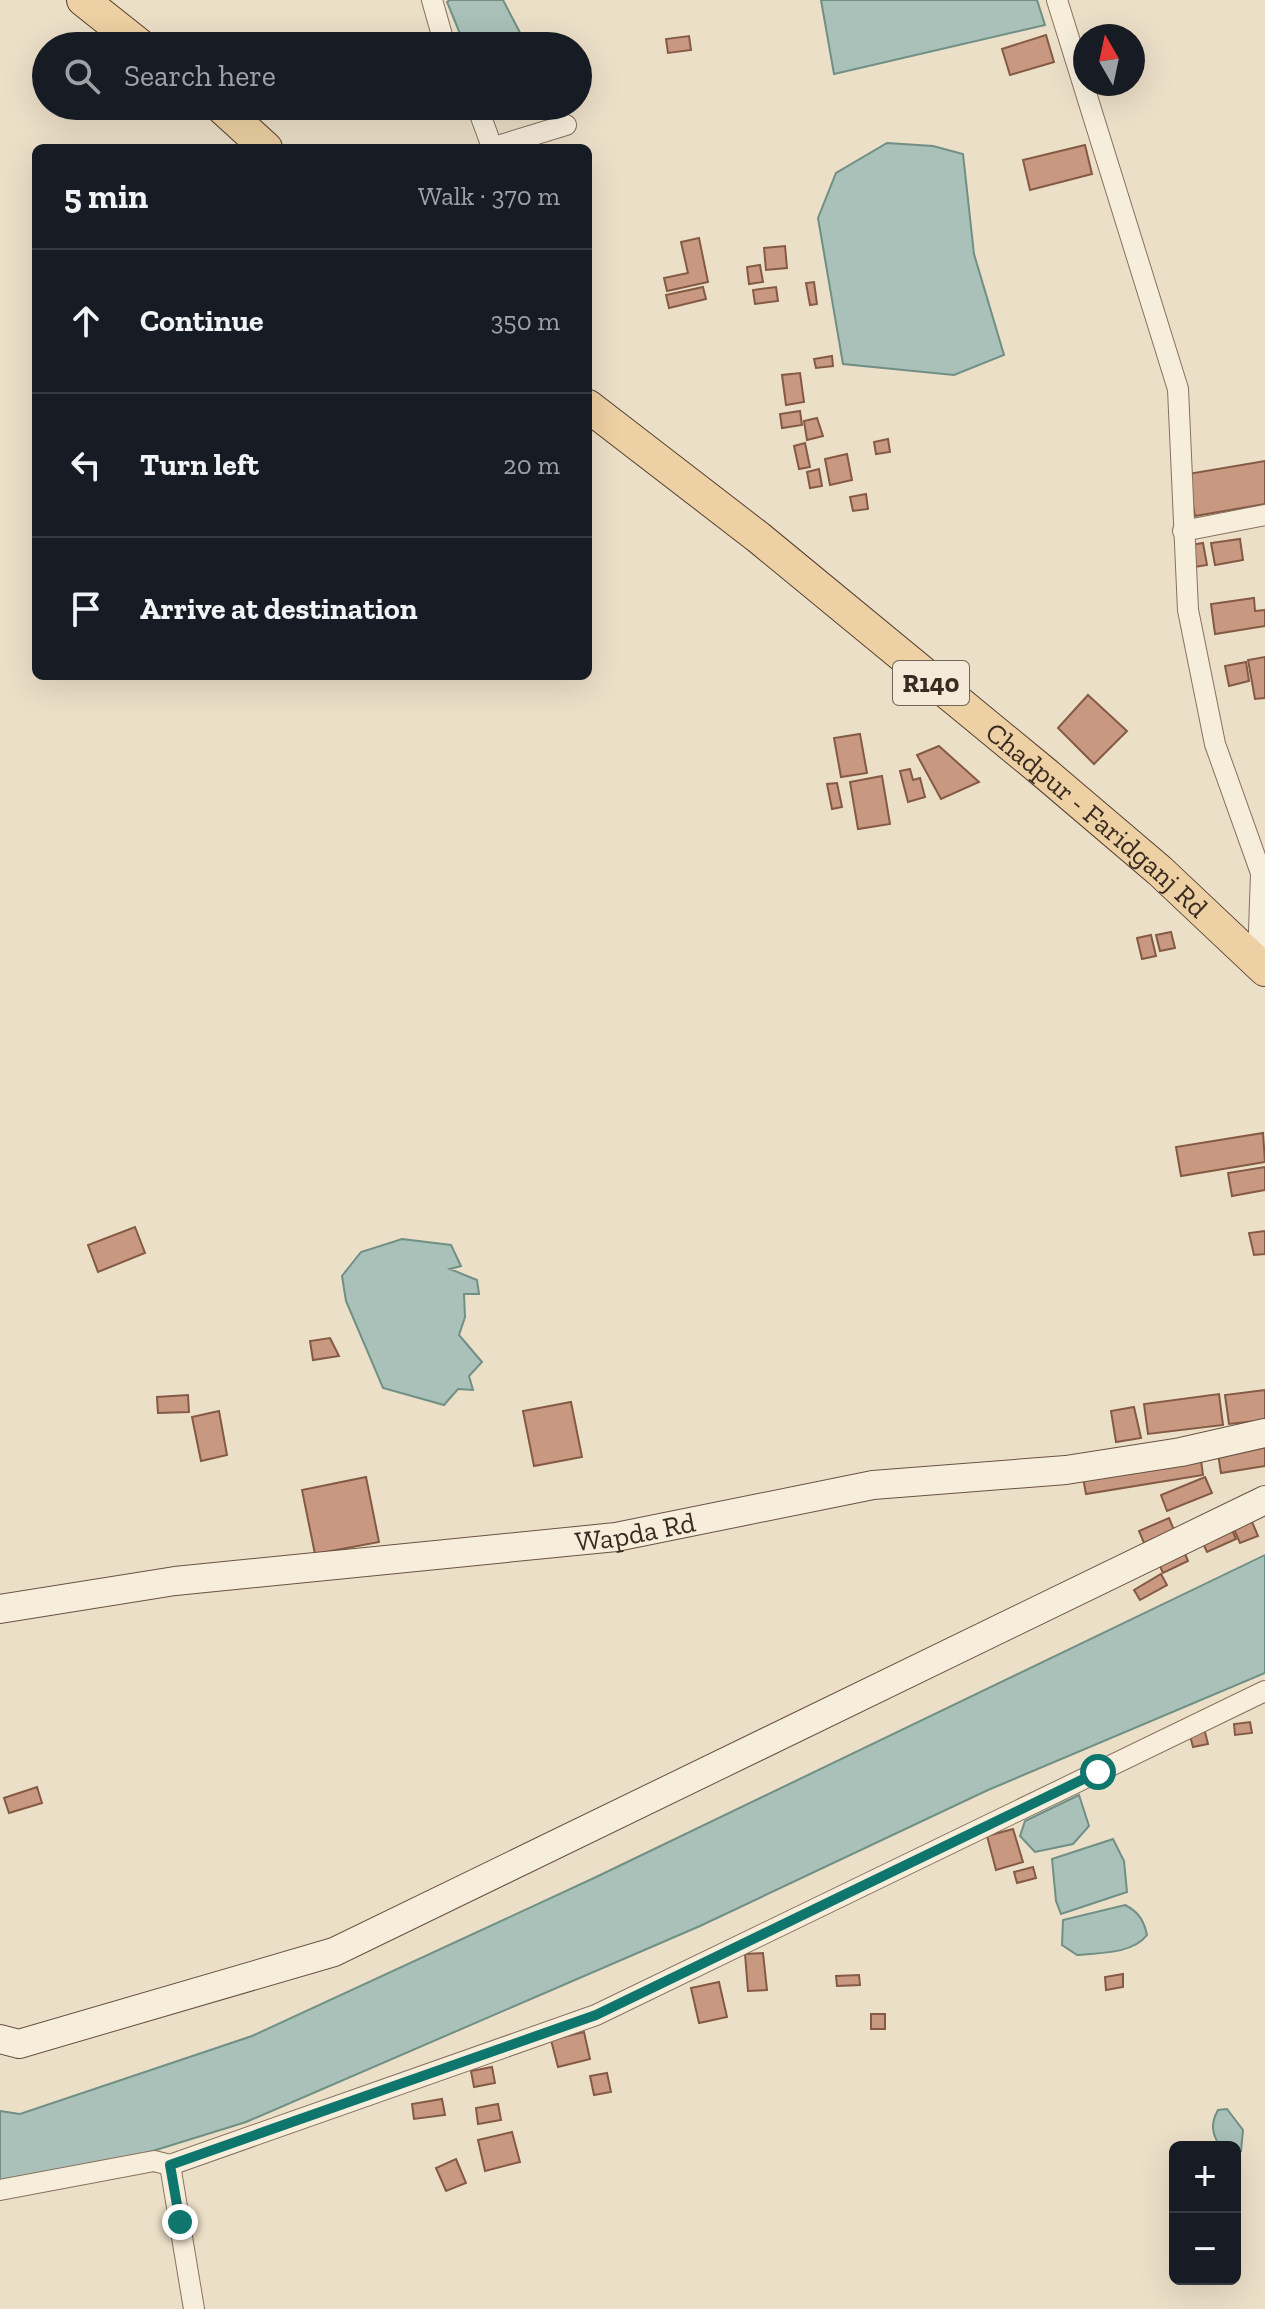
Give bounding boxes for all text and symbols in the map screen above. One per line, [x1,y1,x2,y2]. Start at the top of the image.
north arrow [1073,24,1145,96]
search box [32,32,592,120]
icon: search [60,54,104,98]
text: Search here [124,58,276,94]
text: 5 min [64,176,148,217]
text: Walk · 370 m [418,180,560,212]
icon: ahead [64,299,108,343]
text: Continue [140,303,264,339]
text: 350 m [491,305,560,337]
icon: left [64,443,108,487]
text: Turn left [140,447,259,483]
text: 20 m [503,449,560,481]
icon: arrive [64,587,108,631]
text: Arrive at destination [140,591,417,627]
road number: R140 [893,661,969,705]
street label: Chadpur - Faridganj Rd [979,715,1214,924]
street label: Wapda Rd [573,1505,698,1558]
route start [1080,1754,1116,1790]
map controls [1169,2141,1241,2285]
button: + [1169,2141,1241,2213]
route end [162,2204,198,2240]
button: − [1169,2213,1241,2285]

